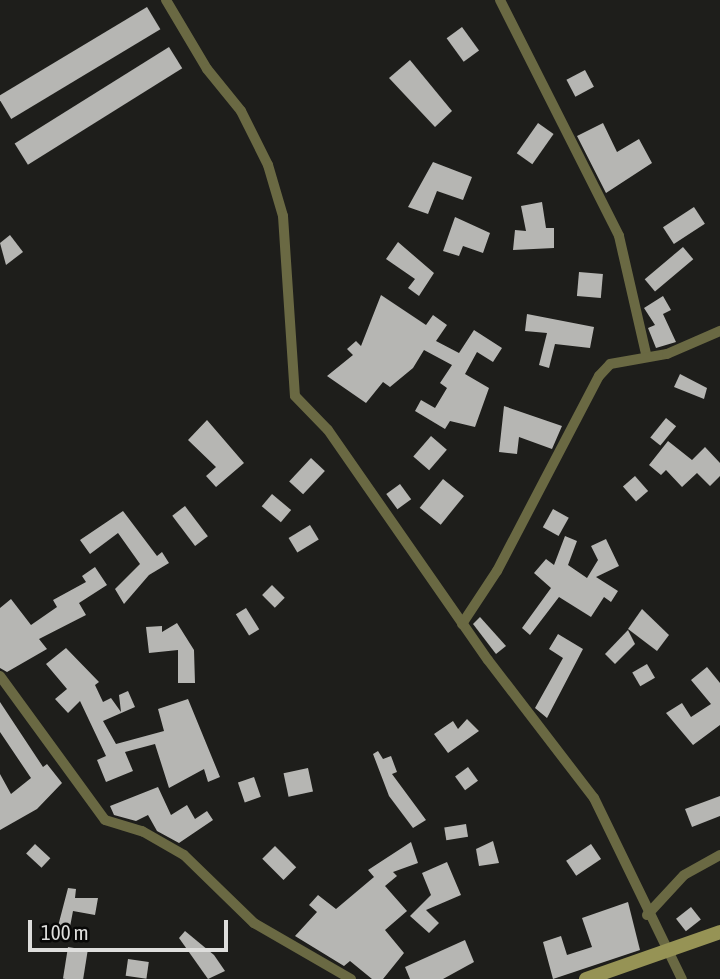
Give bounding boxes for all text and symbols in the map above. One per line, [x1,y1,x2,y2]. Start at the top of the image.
scale bar [32,906,231,950]
text: 100 m [41,920,89,944]

